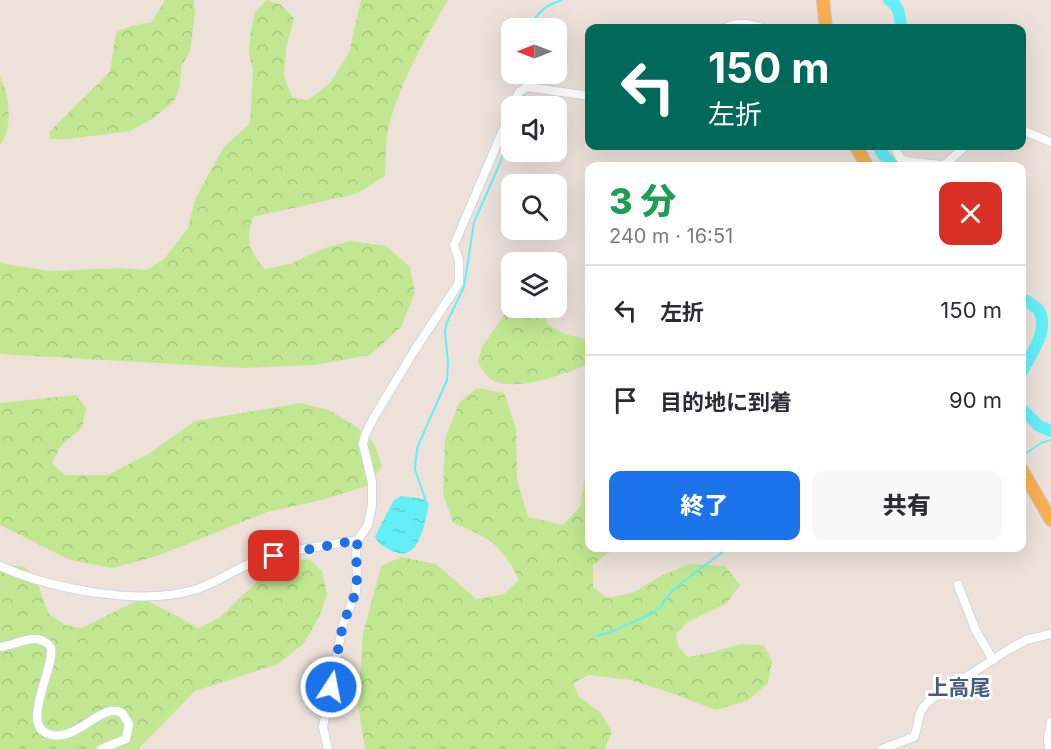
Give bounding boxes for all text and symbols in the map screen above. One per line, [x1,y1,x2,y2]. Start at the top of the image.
north arrow [501,18,567,84]
map controls [501,18,567,318]
text: 150 m [708,42,830,93]
icon: left [609,48,687,126]
button: sound [501,96,567,162]
text: 左折 [708,98,762,131]
button: search [501,174,567,240]
text: 3 分 [609,179,677,223]
button: close [939,182,1002,245]
text: 240 m · 16:51 [609,224,733,248]
button: layers [501,252,567,318]
icon: left [609,294,642,327]
text: 150 m [940,297,1002,323]
text: 左折 [660,299,704,325]
icon: arrive [609,384,642,417]
text: 90 m [949,387,1002,413]
text: 目的地に到着 [660,389,792,415]
button: 終了 [609,471,800,540]
button: 共有 [812,471,1002,540]
pin [248,530,299,581]
icon: arrive [257,539,290,572]
position arrow [299,655,363,719]
district label: 上高尾 [928,675,991,700]

